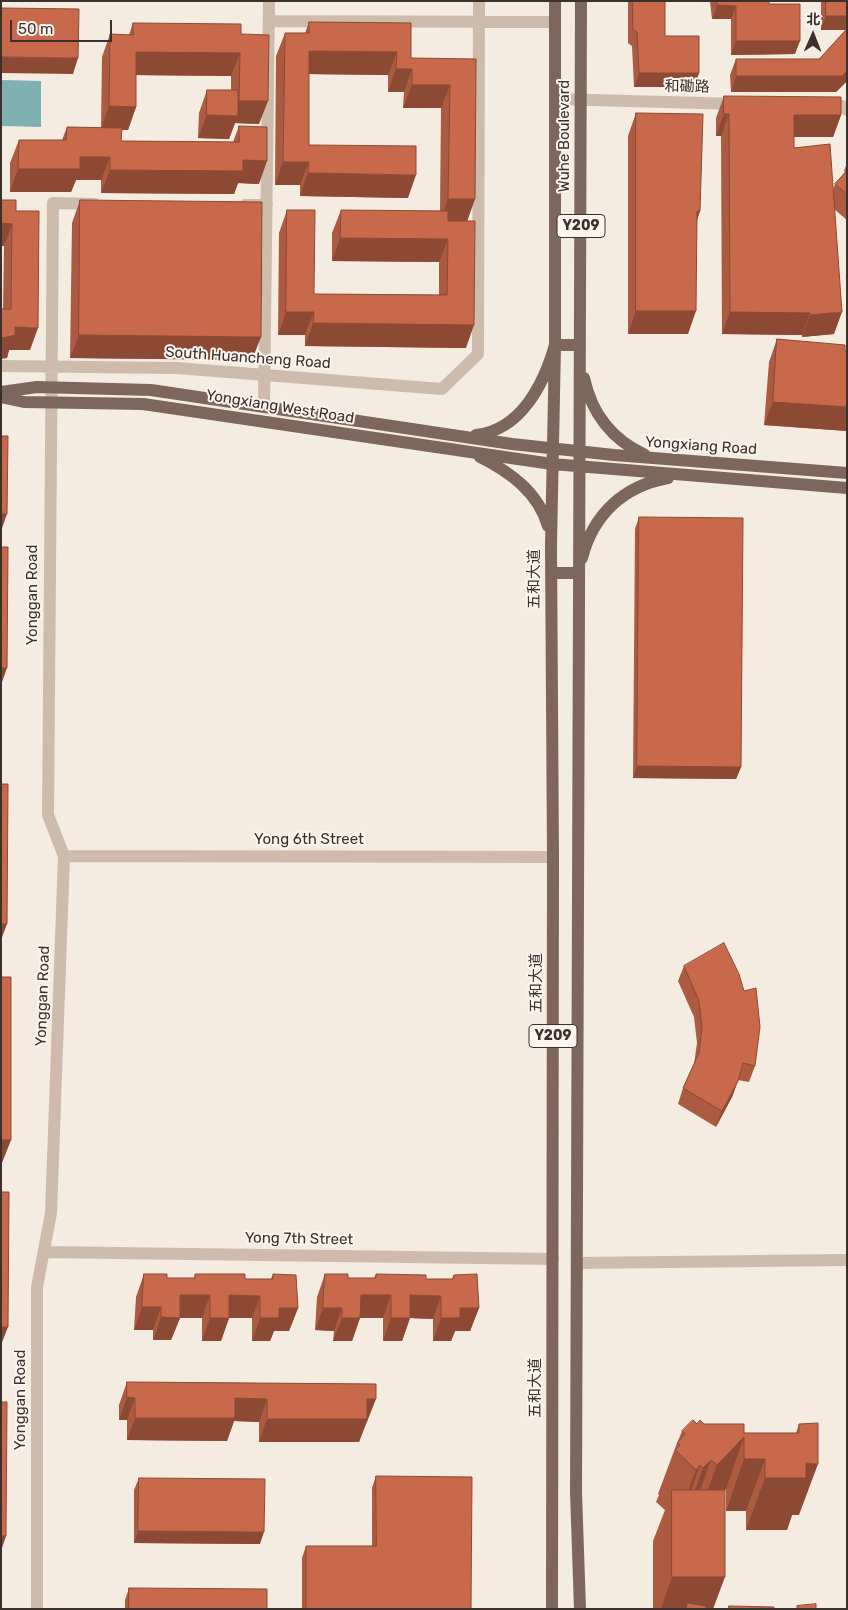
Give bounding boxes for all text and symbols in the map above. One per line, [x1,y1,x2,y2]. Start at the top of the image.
scale bar [12,10,115,42]
north arrow [788,10,838,60]
text: 北 [806,11,820,28]
text: 50 m [18,20,53,38]
street label: 和磡路 [664,78,710,96]
street label: Wuhe Boulevard [556,80,574,192]
road number: Y209 [557,215,605,238]
street label: South Huancheng Road [165,343,331,373]
street label: Yongxiang West Road [205,386,355,428]
street label: Yongxiang Road [644,433,758,459]
street label: Yonggan Road [24,545,42,645]
street label: 五和大道 [526,549,544,609]
street label: Yong 6th Street [254,831,364,849]
street label: Yonggan Road [32,945,54,1047]
street label: 五和大道 [528,953,546,1013]
road number: Y209 [529,1024,577,1048]
street label: Yong 7th Street [245,1229,353,1249]
street label: Yonggan Road [12,1350,30,1450]
street label: 五和大道 [527,1358,545,1418]

